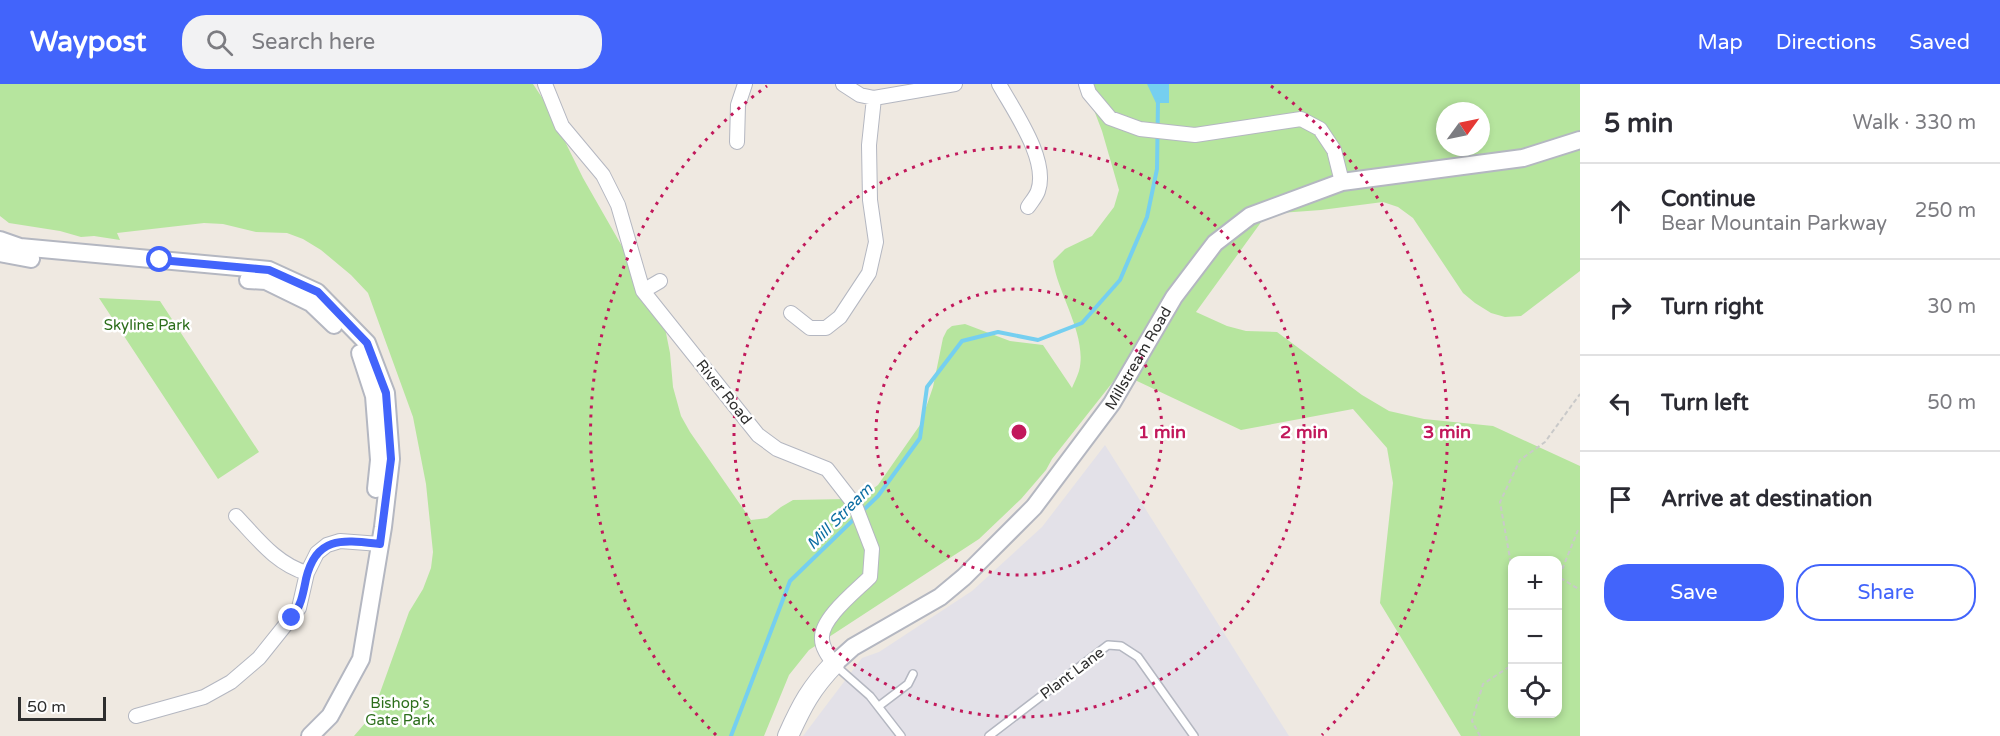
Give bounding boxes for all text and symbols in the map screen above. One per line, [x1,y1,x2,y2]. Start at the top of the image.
search box [182,15,602,69]
text: Waypost [30,25,146,59]
icon: search [203,26,236,59]
text: Search here [251,29,375,55]
text: Map [1697,30,1743,55]
text: Directions [1776,30,1876,55]
text: Saved [1909,30,1970,55]
north arrow [1436,102,1490,156]
text: 5 min [1604,108,1673,139]
text: Walk · 330 m [1853,111,1976,135]
text: Continue [1661,186,1756,212]
icon: ahead [1604,195,1637,228]
text: 250 m [1915,199,1976,223]
text: Bear Mountain Parkway [1661,212,1887,236]
route start [146,246,172,272]
icon: right [1604,291,1637,324]
text: Turn right [1661,294,1763,320]
text: 30 m [1927,295,1976,319]
street label: Millstream Road [1101,303,1175,413]
park label: Skyline Park [104,316,190,334]
street label: River Road [692,356,756,428]
icon: left [1604,387,1637,420]
text: Turn left [1661,390,1749,416]
text: 50 m [1927,391,1976,415]
text: 1 min [1138,421,1186,443]
text: 2 min [1280,421,1328,443]
text: 3 min [1423,421,1471,443]
centre of rings [1009,422,1029,442]
water label: Mill Stream [802,479,877,554]
icon: arrive [1604,483,1637,516]
text: Arrive at destination [1661,486,1872,512]
map controls [1508,556,1562,718]
button: + [1508,556,1562,610]
button: Save [1604,564,1784,621]
button: Share [1796,564,1976,621]
route end [278,604,304,630]
button: − [1508,610,1562,664]
street label: Plant Lane [1036,643,1108,703]
button: locate [1508,664,1562,718]
scale bar [18,694,106,722]
park label: Bishop's Gate Park [365,694,435,729]
text: 50 m [27,697,66,717]

